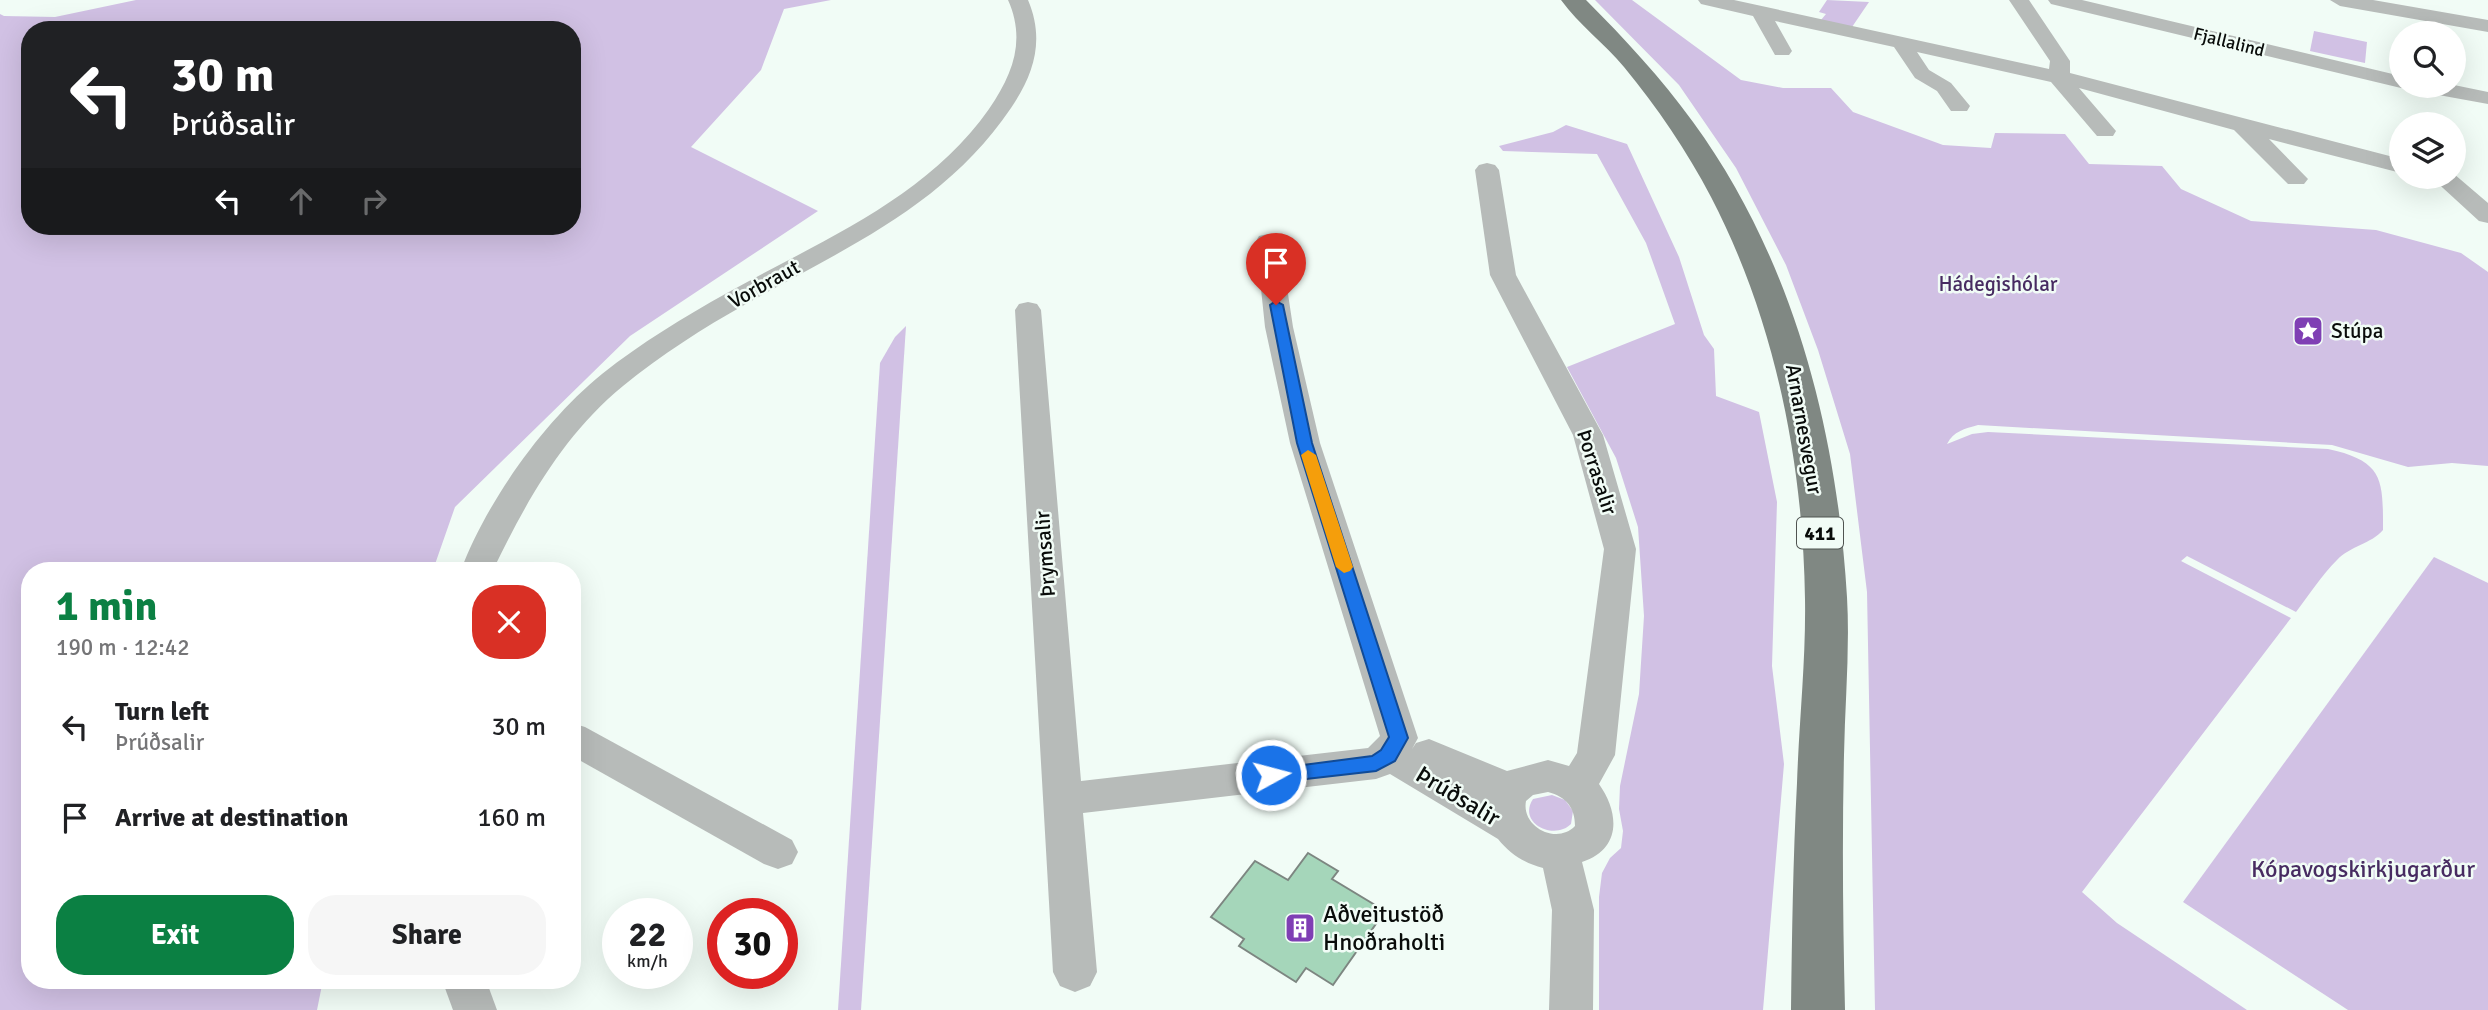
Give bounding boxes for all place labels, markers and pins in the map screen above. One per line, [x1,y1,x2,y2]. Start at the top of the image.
pin [1246,233,1306,305]
place icon: Stúpa [2291,314,2325,348]
place label: Stúpa [2331,318,2383,344]
place label: Aðveitustöð Hnoðraholti [1323,899,1445,957]
building icon: Aðveitustöð Hnoðraholti [1283,911,1317,945]

